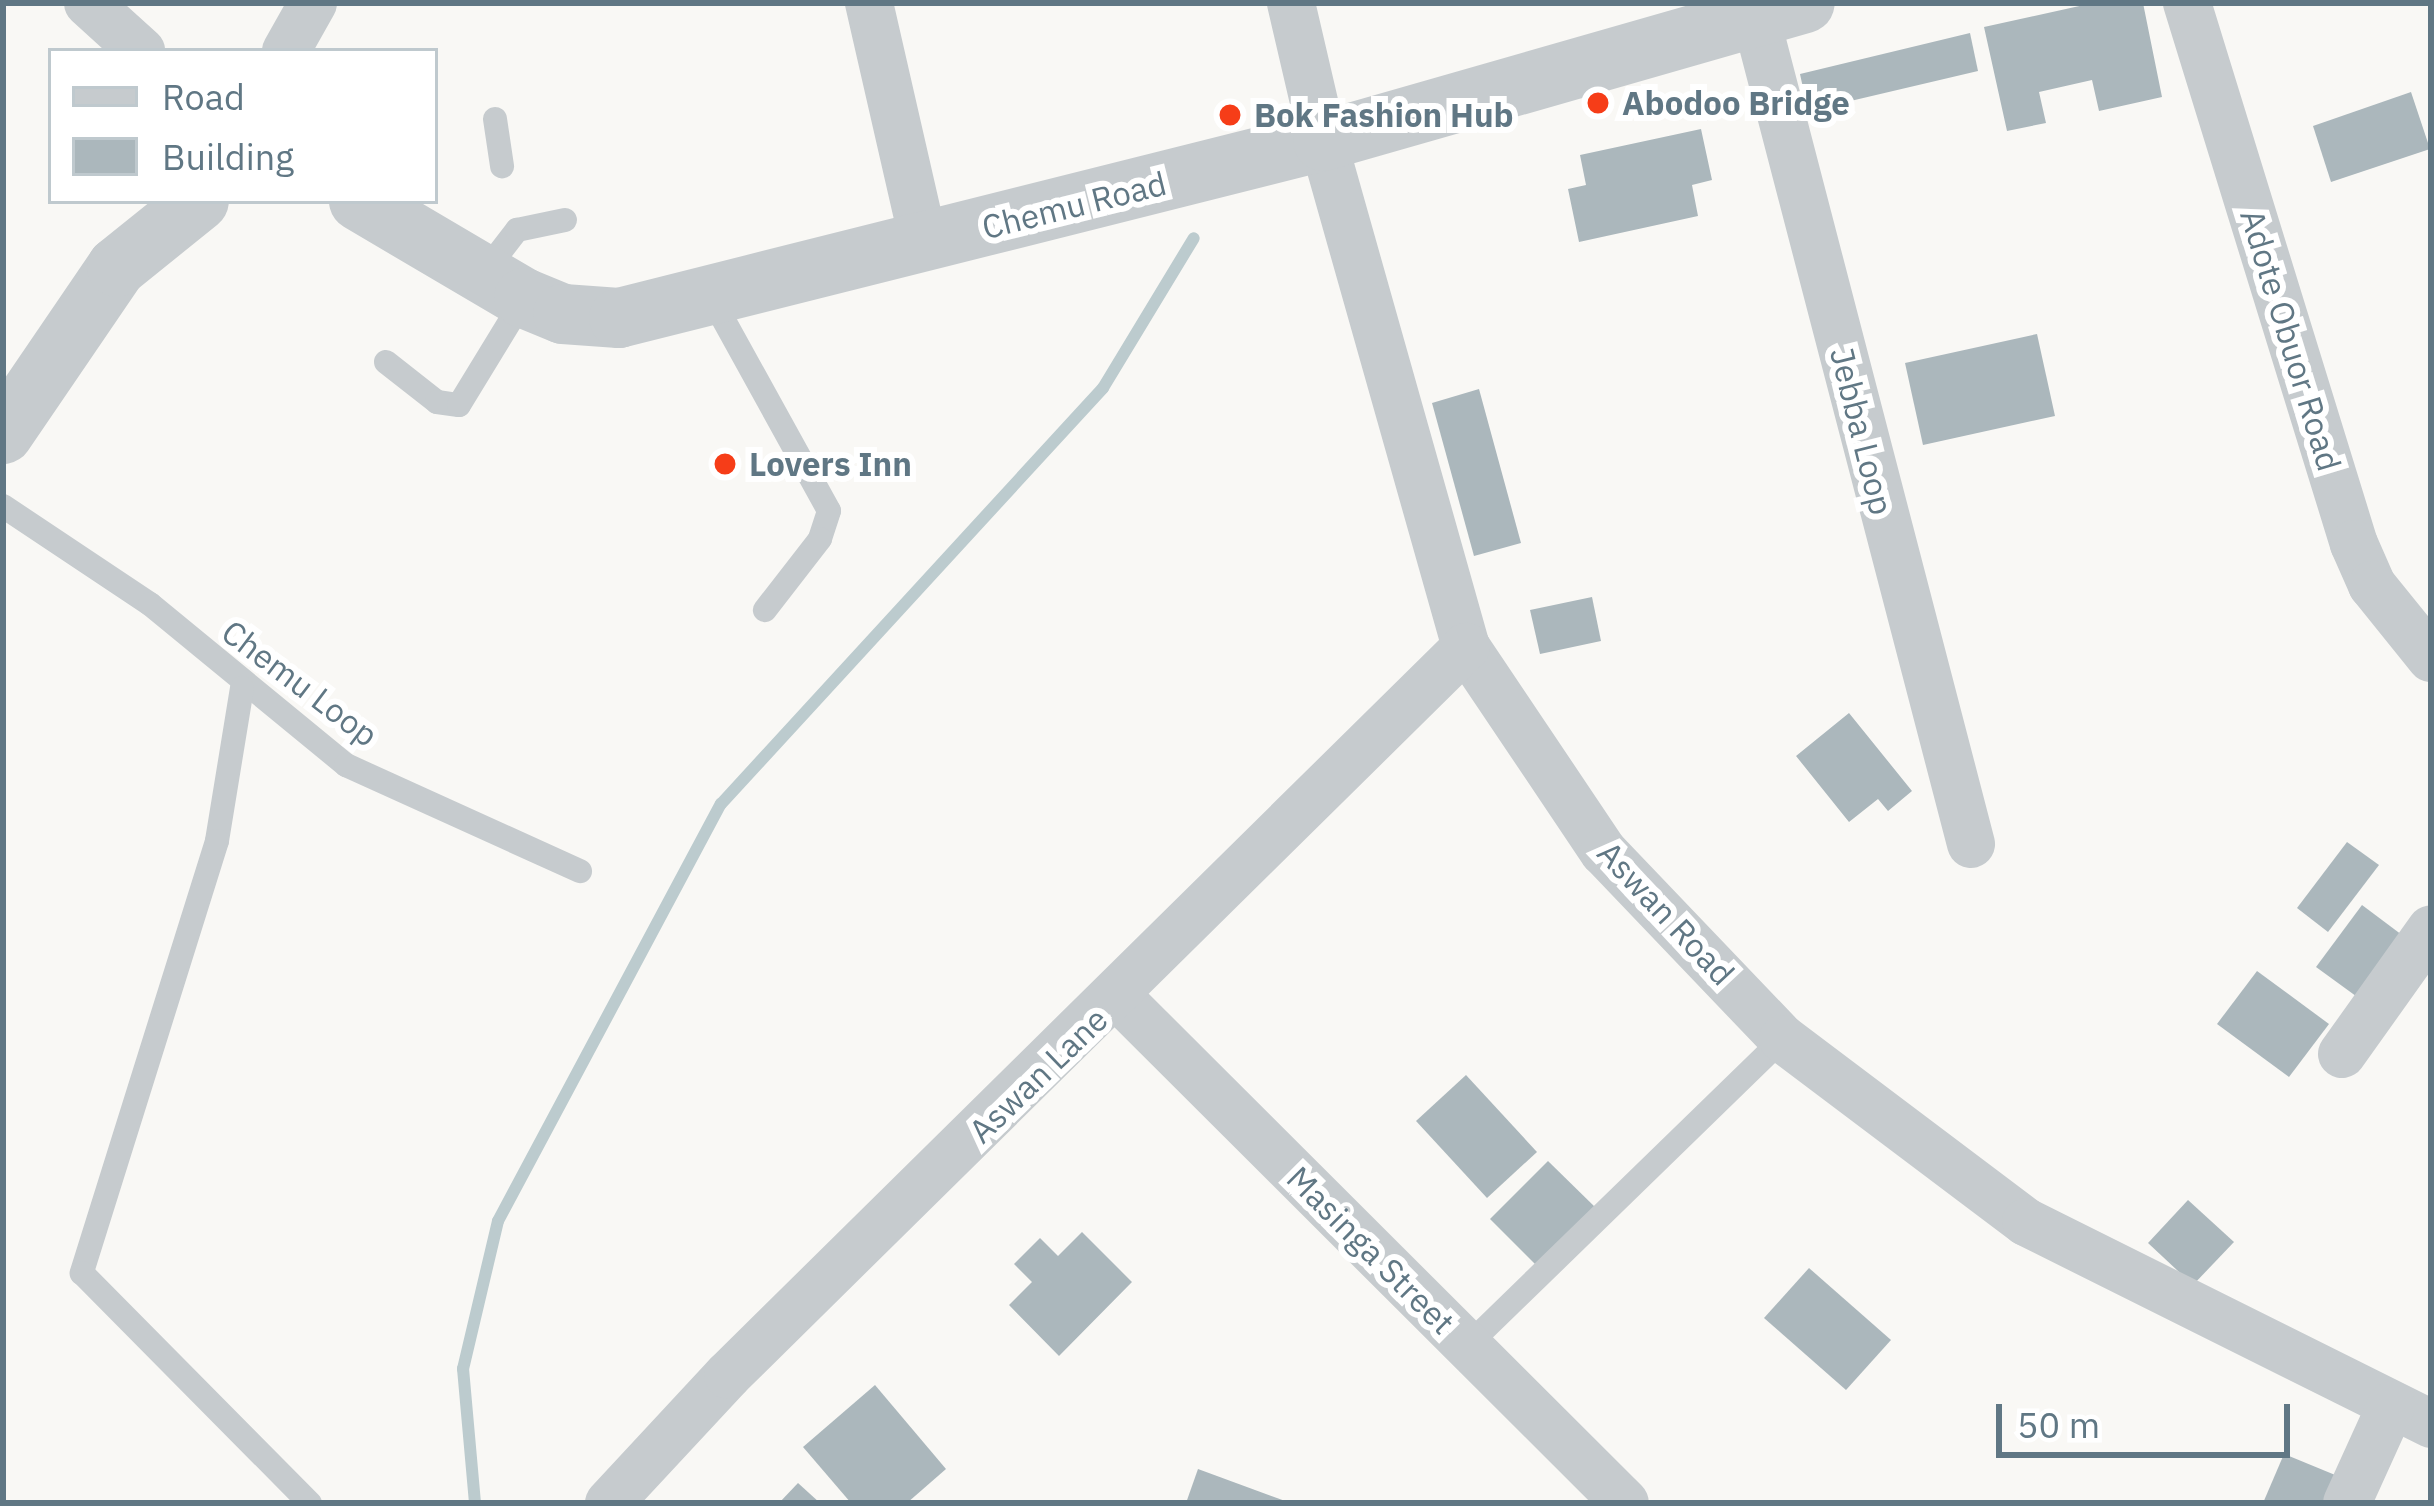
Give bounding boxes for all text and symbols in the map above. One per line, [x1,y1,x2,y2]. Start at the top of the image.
legend [48,48,438,204]
text: Road [162,73,245,120]
place label: Abodoo Bridge [1622,83,1850,123]
marker: Abodoo Bridge [1585,90,1611,116]
place label: Bok Fashion Hub [1254,95,1514,135]
marker: Bok Fashion Hub [1217,102,1243,128]
text: Building [162,133,294,180]
street label: Chemu Road [978,163,1170,247]
street label: Adote Obuor Road [2232,204,2350,476]
street label: Jebba Loop [1822,343,1902,519]
place label: Lovers Inn [749,444,912,484]
marker: Lovers Inn [712,451,738,477]
street label: Chemu Loop [214,612,386,754]
street label: Aswan Road [1589,833,1743,993]
street label: Aswan Lane [961,999,1115,1151]
street label: Masinga Street [1279,1158,1463,1342]
scale bar [2002,1380,2296,1454]
text: 50 m [2017,1401,2100,1448]

